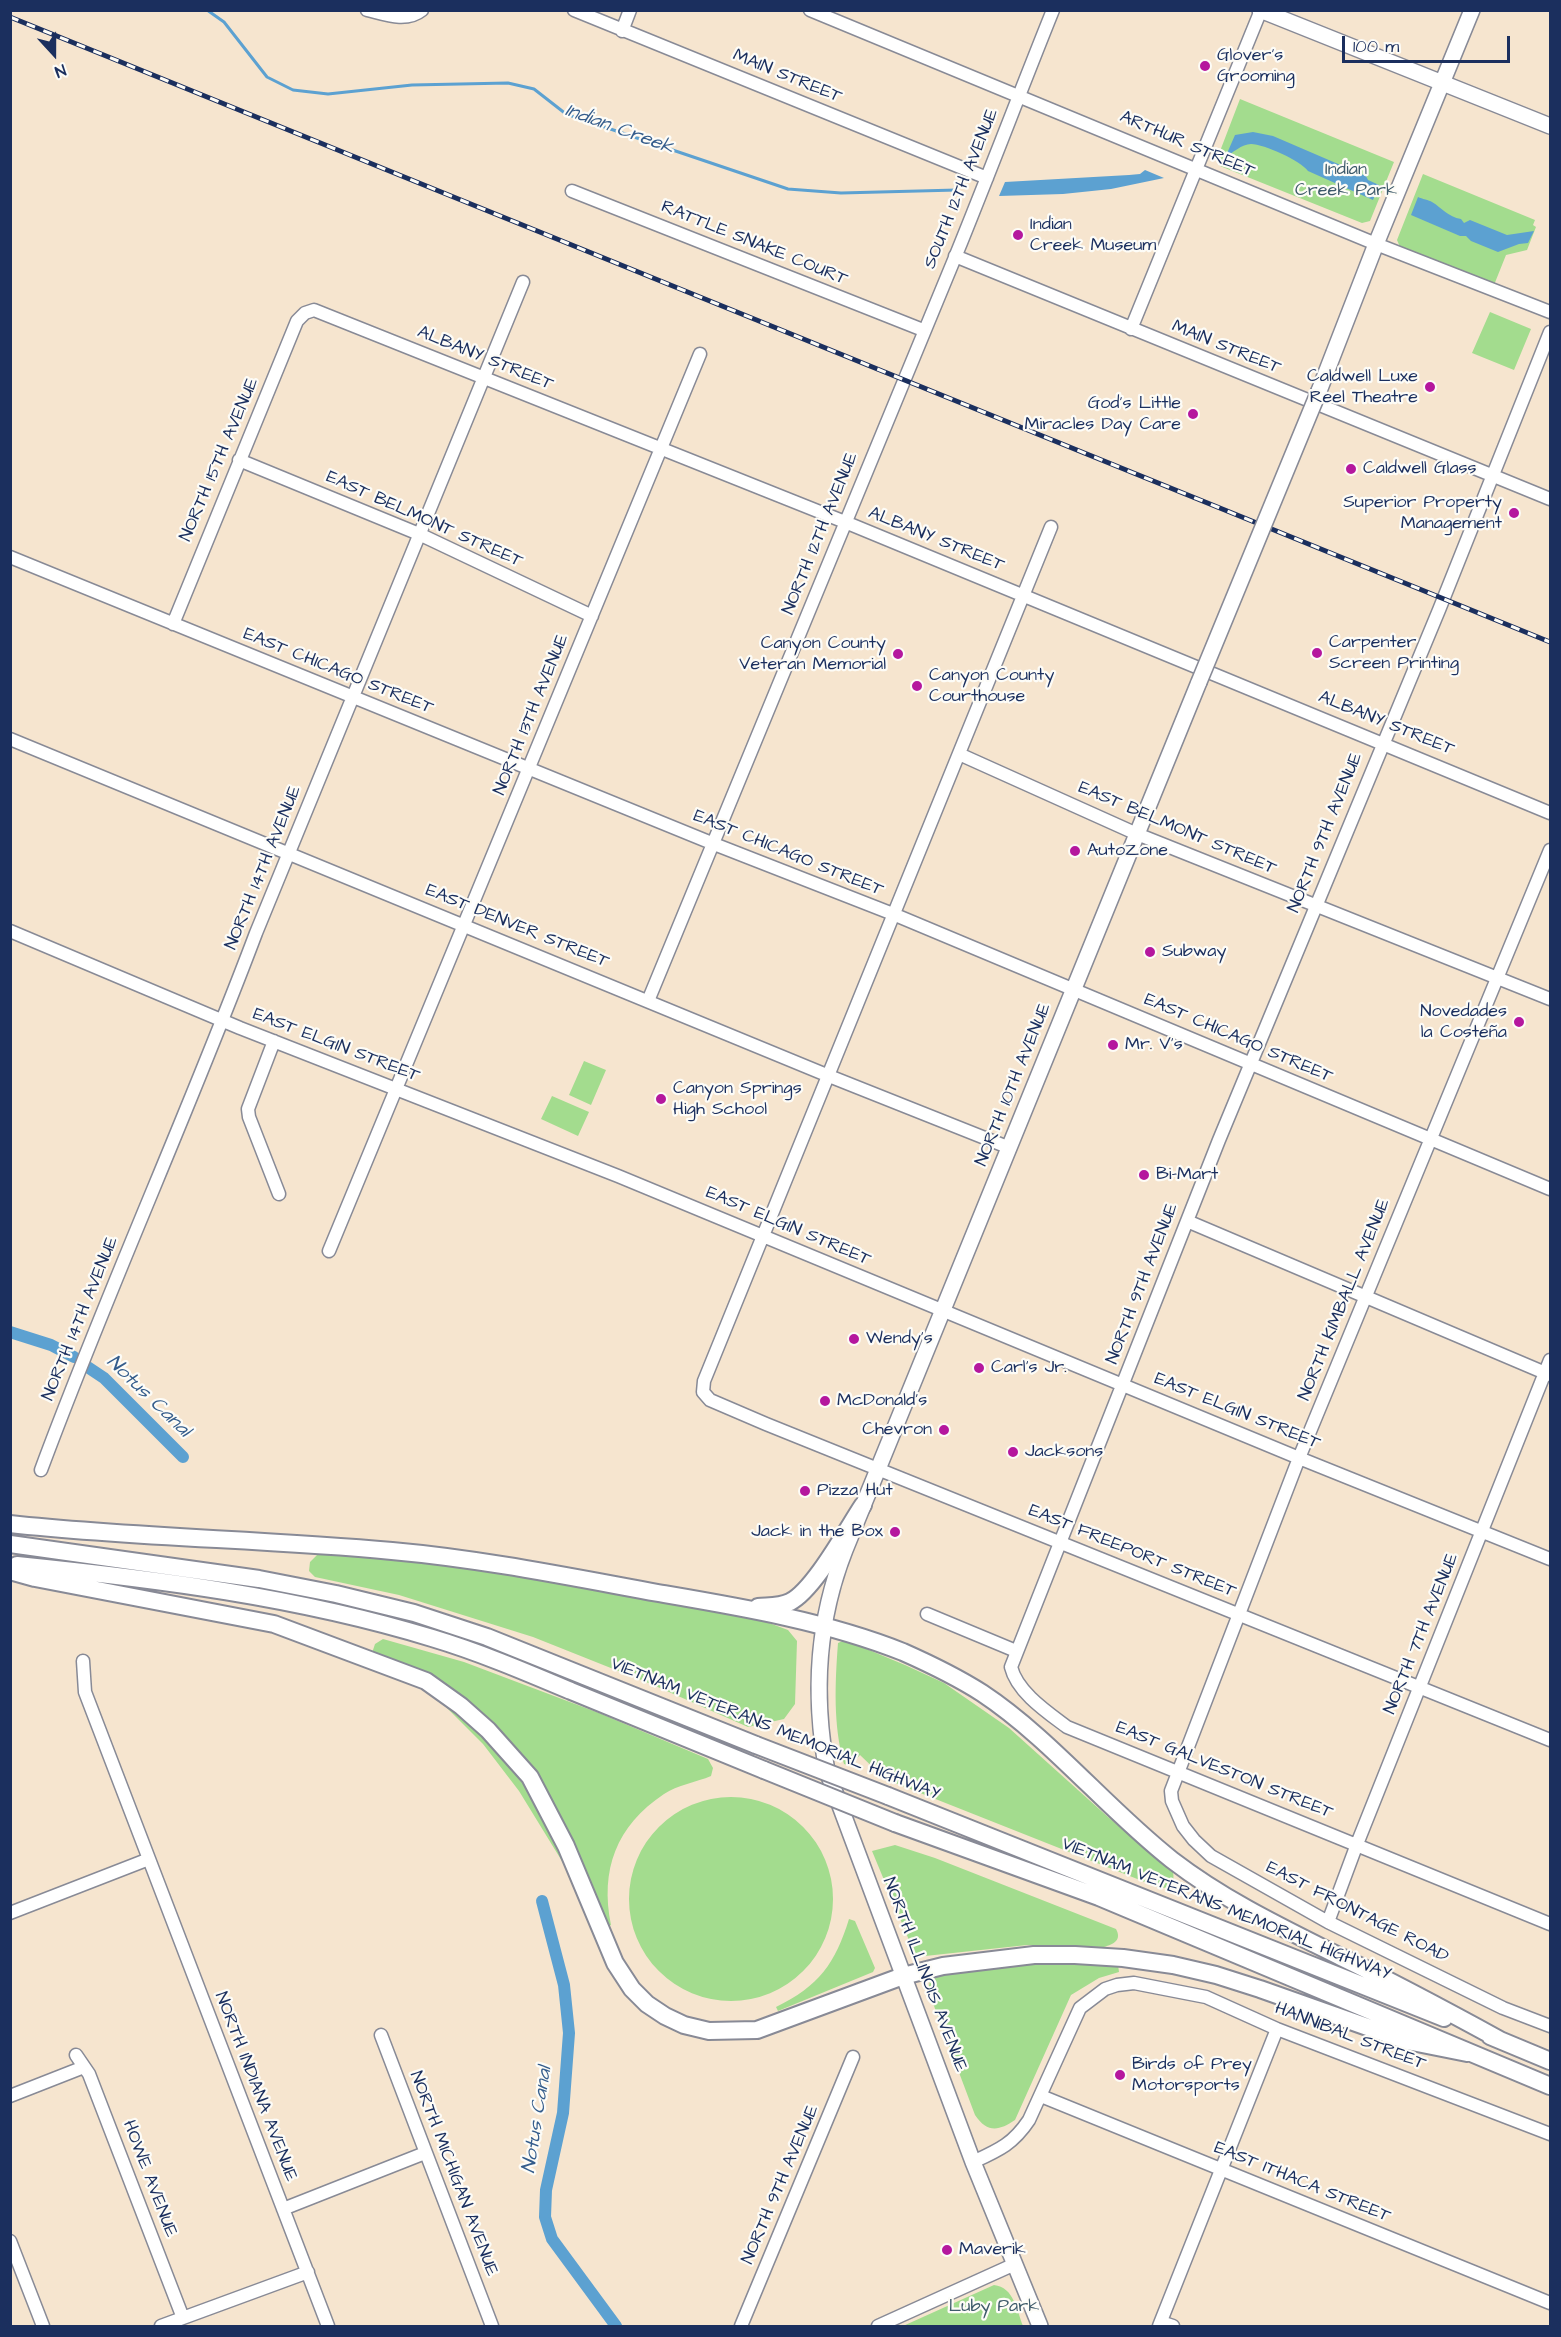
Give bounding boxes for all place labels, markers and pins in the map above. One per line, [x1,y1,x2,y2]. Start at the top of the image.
place label: Glover's Grooming [1217,45,1295,88]
marker: Glover's Grooming [1198,59,1212,73]
place label: Indian Creek Museum [1030,214,1156,256]
marker: Indian Creek Museum [1011,228,1025,242]
place label: Caldwell Luxe Reel Theatre [1307,366,1418,409]
marker: Caldwell Luxe Reel Theatre [1423,380,1437,394]
place label: God's Little Miracles Day Care [1025,393,1181,436]
marker: God's Little Miracles Day Care [1186,407,1200,421]
place label: Caldwell Glass [1363,458,1477,480]
marker: Caldwell Glass [1344,462,1358,476]
place label: Superior Property Management [1343,492,1502,534]
marker: Superior Property Management [1507,506,1521,520]
place label: Carpenter Screen Printing [1329,632,1459,674]
place label: Canyon County Veteran Memorial [739,633,886,676]
marker: Carpenter Screen Printing [1310,646,1324,660]
marker: Canyon County Veteran Memorial [891,647,905,661]
place label: Canyon County Courthouse [929,665,1054,708]
marker: Canyon County Courthouse [910,679,924,693]
place label: AutoZone [1087,840,1168,862]
marker: AutoZone [1068,844,1082,858]
place label: Subway [1162,941,1226,963]
marker: Subway [1143,945,1157,959]
place label: Novedades la Costeña [1420,1001,1507,1044]
marker: Novedades la Costeña [1512,1015,1526,1029]
place label: Mr. V's [1125,1034,1183,1056]
marker: Mr. V's [1106,1038,1120,1052]
place label: Canyon Springs High School [673,1078,802,1120]
marker: Canyon Springs High School [654,1092,668,1106]
place label: Bi-Mart [1156,1164,1218,1186]
marker: Bi-Mart [1137,1168,1151,1182]
place label: Wendy's [866,1328,933,1350]
marker: Wendy's [847,1332,861,1346]
place label: Carl's Jr. [991,1357,1067,1379]
marker: Carl's Jr. [972,1361,986,1375]
place label: McDonald's [837,1390,927,1412]
marker: McDonald's [818,1394,832,1408]
place label: Chevron [862,1419,932,1441]
marker: Chevron [937,1423,951,1437]
place label: Jacksons [1025,1441,1103,1463]
marker: Jacksons [1006,1445,1020,1459]
place label: Pizza Hut [817,1480,893,1502]
marker: Pizza Hut [798,1484,812,1498]
place label: Jack in the Box [751,1521,883,1543]
marker: Jack in the Box [888,1525,902,1539]
place label: Birds of Prey Motorsports [1132,2054,1252,2096]
marker: Birds of Prey Motorsports [1113,2068,1127,2082]
place label: Maverik [959,2239,1026,2261]
marker: Maverik [940,2243,954,2257]

